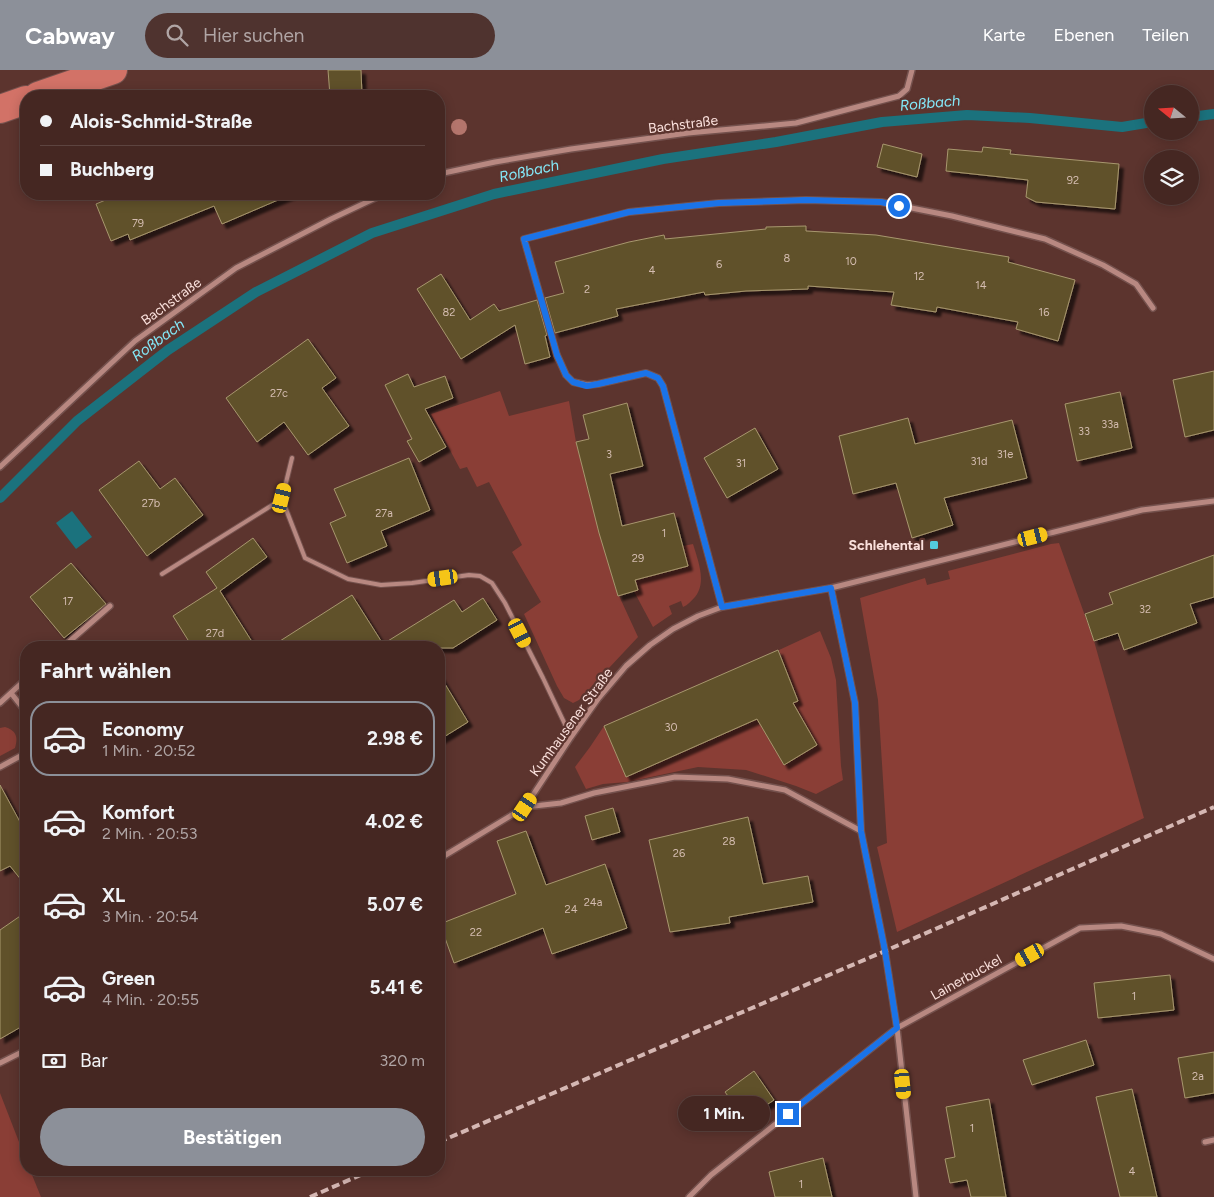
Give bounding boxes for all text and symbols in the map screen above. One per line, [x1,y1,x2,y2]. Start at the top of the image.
search box [145,13,495,58]
text: Cabway [25,21,115,50]
icon: search [163,21,191,49]
text: Hier suchen [203,24,304,47]
text: Karte [983,24,1025,46]
text: Ebenen [1053,24,1114,46]
text: Teilen [1142,24,1189,46]
north arrow [1144,85,1199,140]
map controls [1144,85,1199,205]
water label: Roßbach [899,91,961,115]
text: Alois-Schmid-Straße [70,110,252,133]
street label: Bachstraße [647,112,719,137]
button: layers [1144,150,1199,205]
water label: Roßbach [497,156,561,186]
text: Buchberg [70,158,154,181]
house number: 92 [1067,174,1079,187]
route start [888,195,910,217]
house number: 79 [132,217,144,230]
house number: 8 [784,252,791,265]
house number: 10 [845,255,857,268]
house number: 6 [716,258,722,271]
house number: 4 [649,264,656,277]
house number: 12 [914,270,924,283]
street label: Bachstraße [138,274,205,329]
house number: 14 [975,279,987,292]
house number: 2 [584,283,590,296]
house number: 82 [443,306,455,319]
house number: 16 [1039,306,1049,319]
water label: Roßbach [128,315,188,365]
house number: 27c [270,387,288,400]
house number: 33a [1101,418,1119,431]
house number: 33 [1078,425,1090,438]
house number: 3 [606,448,612,461]
house number: 31e [997,448,1013,461]
house number: 31d [971,455,987,468]
house number: 31 [736,457,746,470]
car [271,482,292,514]
house number: 27b [142,497,160,510]
house number: 27a [375,507,393,520]
car [1016,526,1049,548]
house number: 1 [662,527,666,540]
place label: Schlehental [849,537,924,554]
marker: Schlehental [928,539,940,551]
house number: 29 [632,552,644,565]
car [427,568,458,588]
house number: 17 [63,595,73,608]
house number: 32 [1139,603,1151,616]
car [506,616,533,650]
house number: 27d [206,627,224,640]
text: Fahrt wählen [40,657,171,684]
street label: Kumhausener Straße [526,664,617,780]
icon: car [42,716,87,761]
text: Economy [102,718,184,741]
house number: 30 [664,721,678,734]
text: 2.98 € [367,727,423,750]
text: 1 Min. · 20:52 [102,741,195,760]
car [510,790,539,824]
icon: car [42,799,87,844]
text: Komfort [102,801,175,824]
text: 4.02 € [365,810,423,833]
text: 2 Min. · 20:53 [102,824,198,843]
house number: 28 [723,835,736,848]
house number: 26 [673,847,685,860]
icon: car [42,882,87,927]
text: XL [102,884,125,907]
text: 5.07 € [367,893,423,916]
house number: 24a [584,896,602,909]
house number: 24 [565,903,578,916]
text: 3 Min. · 20:54 [102,907,199,926]
house number: 22 [470,926,482,939]
car [1013,941,1046,969]
street label: Lainerbuckel [928,951,1005,1004]
icon: car [42,965,87,1010]
text: Green [102,967,155,990]
text: 5.41 € [369,976,423,999]
text: 4 Min. · 20:55 [102,990,199,1009]
house number: 1 [1132,990,1136,1003]
icon: cash [40,1047,68,1075]
text: Bar [80,1049,108,1072]
text: 320 m [380,1051,425,1070]
car [893,1068,912,1100]
house number: 2a [1192,1070,1204,1083]
callout: 1 Min. [678,1096,770,1132]
route end [777,1103,799,1125]
text: 1 Min. [703,1104,745,1123]
button: Bestätigen [40,1108,425,1166]
house number: 1 [970,1122,974,1135]
house number: 4 [1129,1165,1136,1178]
house number: 1 [799,1178,803,1191]

